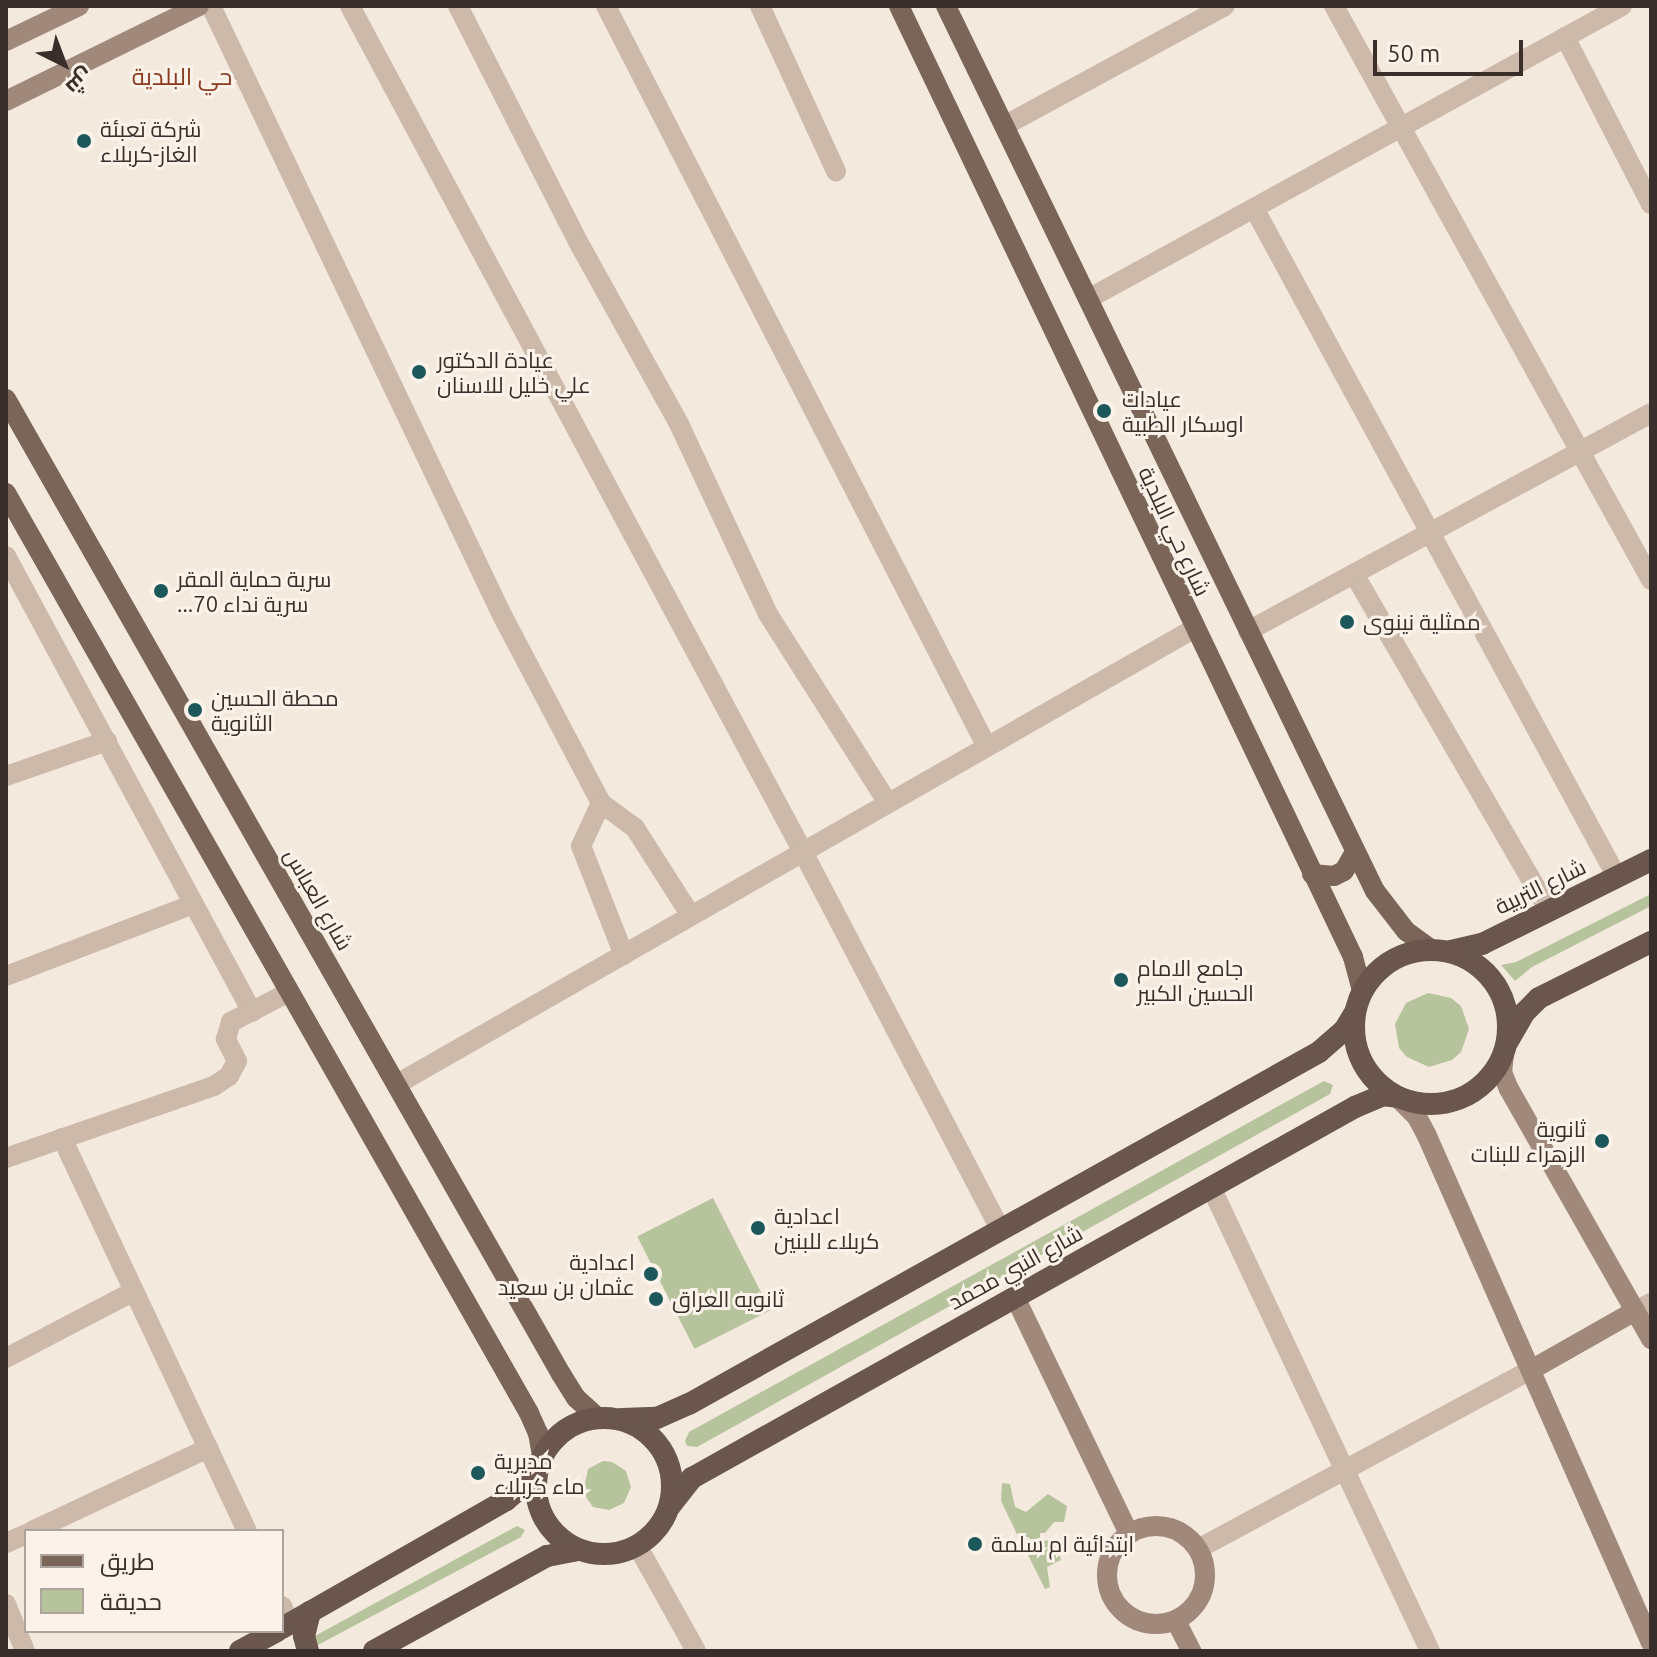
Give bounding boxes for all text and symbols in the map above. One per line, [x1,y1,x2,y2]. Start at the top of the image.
north arrow [24,24,104,104]
scale bar [1377,24,1527,74]
text: 50 m [1387,40,1440,67]
text: ش [62,63,99,101]
district label: حي البلدية [132,63,232,91]
place label: شركة تعبئة الغاز-كربلاء [100,115,201,166]
marker: شركة تعبئة الغاز-كربلاء [75,132,93,150]
place label: عيادة الدكتور علي خليل للاسنان [437,346,591,398]
marker: عيادة الدكتور علي خليل للاسنان [408,361,430,383]
place label: عيادات اوسكار الطبية [1122,385,1244,436]
marker: عيادات اوسكار الطبية [1093,400,1115,422]
street label: شارع حي البلدية [1133,462,1217,600]
place label: سرية حماية المقر ...سرية نداء 70 [177,565,331,616]
marker: سرية حماية المقر ...سرية نداء 70 [152,582,170,600]
place label: ممثلية نينوى [1363,609,1481,635]
marker: ممثلية نينوى [1338,613,1356,631]
place label: محطة الحسين الثانوية [211,684,339,736]
marker: محطة الحسين الثانوية [186,701,204,719]
street label: شارع العباس [279,843,359,955]
street label: شارع التربية [1490,853,1590,919]
place label: جامع الامام الحسين الكبير [1137,954,1254,1006]
marker: جامع الامام الحسين الكبير [1112,971,1130,989]
place label: ثانوية الزهراء للبنات [1471,1115,1586,1166]
marker: ثانوية الزهراء للبنات [1593,1132,1611,1150]
place label: اعدادية كربلاء للبنين [774,1202,880,1254]
marker: اعدادية كربلاء للبنين [749,1219,767,1237]
street label: شارع النبي محمد [943,1219,1087,1315]
place label: اعدادية عثمان بن سعيد [498,1248,635,1300]
marker: اعدادية عثمان بن سعيد [642,1265,660,1283]
place label: ثانويه العراق [672,1286,784,1312]
marker: ثانويه العراق [647,1290,665,1308]
place label: مديرية ماء كربلاء [494,1447,585,1498]
marker: مديرية ماء كربلاء [469,1464,487,1482]
legend [24,1529,284,1633]
place label: ابتدائية ام سلمة [991,1531,1134,1557]
marker: ابتدائية ام سلمة [966,1535,984,1553]
text: طريق [100,1548,155,1575]
text: حديقة [100,1588,162,1615]

